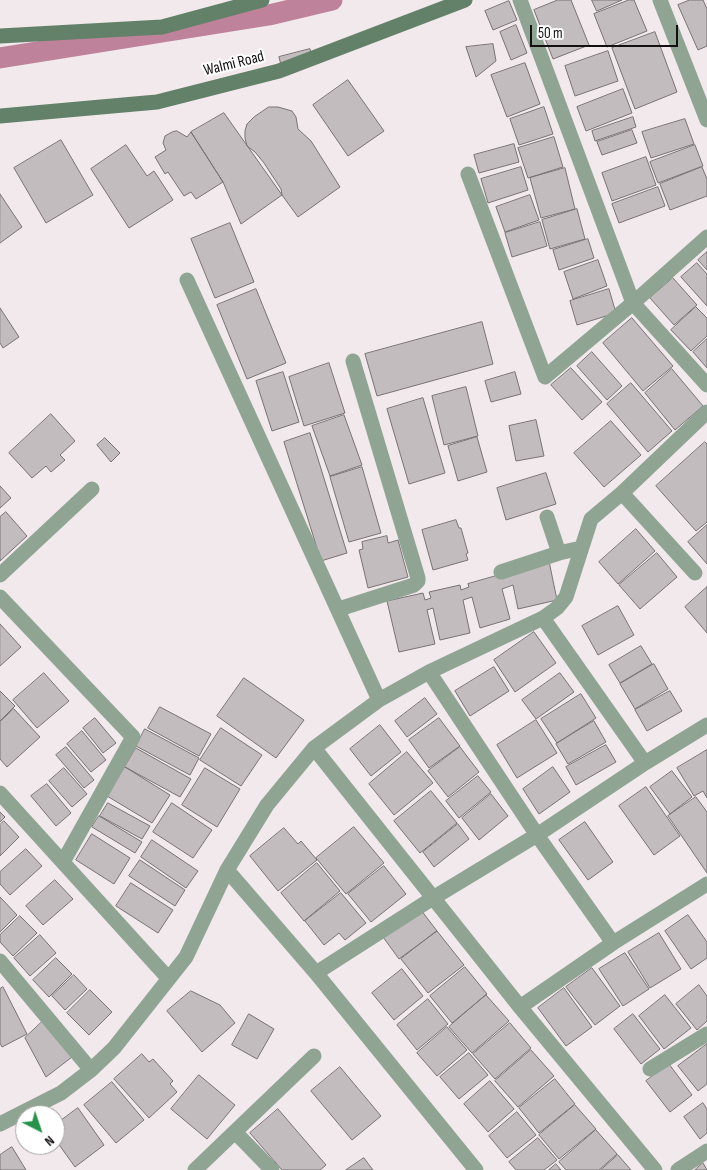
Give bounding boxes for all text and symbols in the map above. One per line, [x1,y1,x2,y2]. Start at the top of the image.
scale bar [532,15,680,47]
text: 50 m [538,24,563,43]
street label: Walmi Road [202,47,266,81]
north arrow [15,1105,65,1155]
text: N [41,1132,58,1150]

